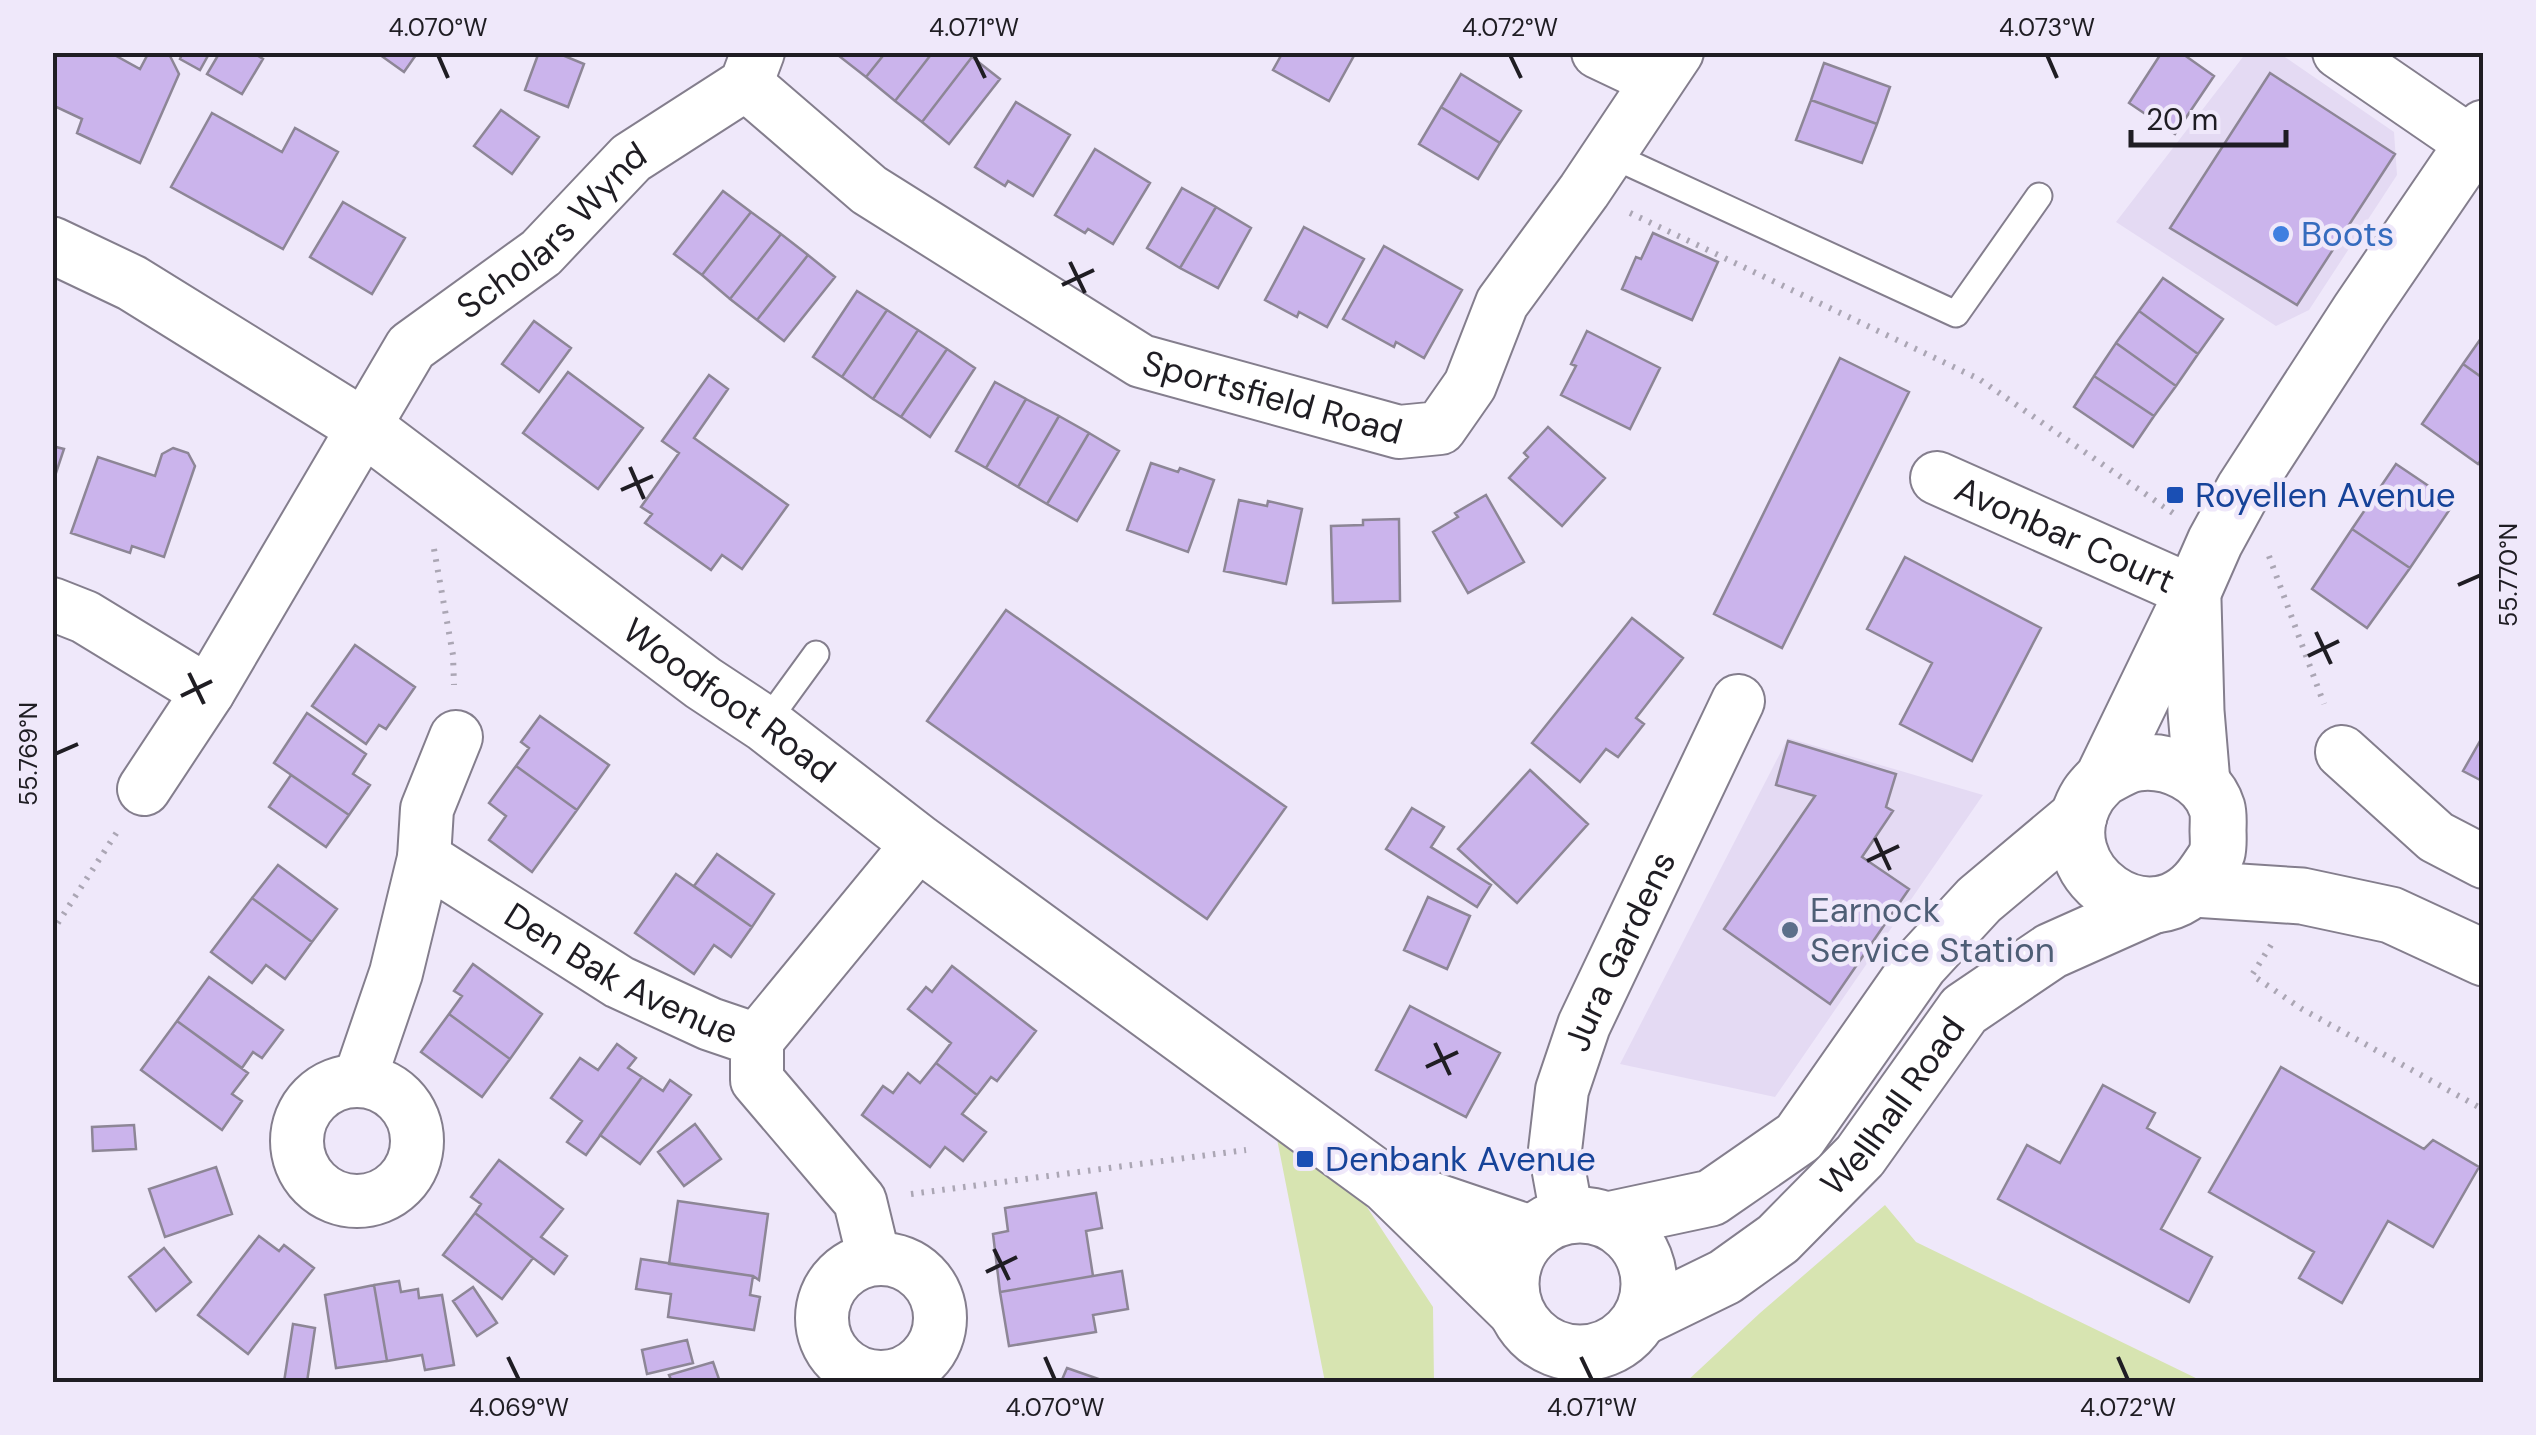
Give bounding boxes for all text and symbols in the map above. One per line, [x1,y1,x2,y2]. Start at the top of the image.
text: 4.070°W [389,11,487,44]
text: 4.071°W [929,11,1019,44]
text: 4.072°W [1462,11,1558,44]
text: 4.073°W [1999,11,2095,44]
scale bar [2131,85,2286,147]
text: 20 m [2146,100,2218,139]
street label: Scholars Wynd [448,131,655,329]
place label: Boots [2301,211,2394,257]
marker: Boots [2270,223,2292,245]
street label: Sportsfield Road [1137,340,1407,455]
street label: Avonbar Court [1948,466,2182,604]
place label: Royellen Avenue [2195,472,2456,518]
marker: Royellen Avenue [2164,484,2186,506]
text: 55.770°N [2492,523,2525,627]
street label: Woodfoot Road [614,608,845,793]
text: 55.769°N [12,702,45,806]
street label: Jura Gardens [1554,843,1686,1057]
place label: Earnock Service Station [1810,887,2055,973]
street label: Den Bak Avenue [496,892,744,1055]
marker: Earnock Service Station [1779,919,1801,941]
street label: Wellhall Road [1811,1007,1975,1206]
place label: Denbank Avenue [1325,1136,1596,1182]
marker: Denbank Avenue [1294,1148,1316,1170]
text: 4.069°W [469,1391,569,1424]
text: 4.070°W [1006,1391,1104,1424]
text: 4.071°W [1547,1391,1637,1424]
text: 4.072°W [2080,1391,2176,1424]

